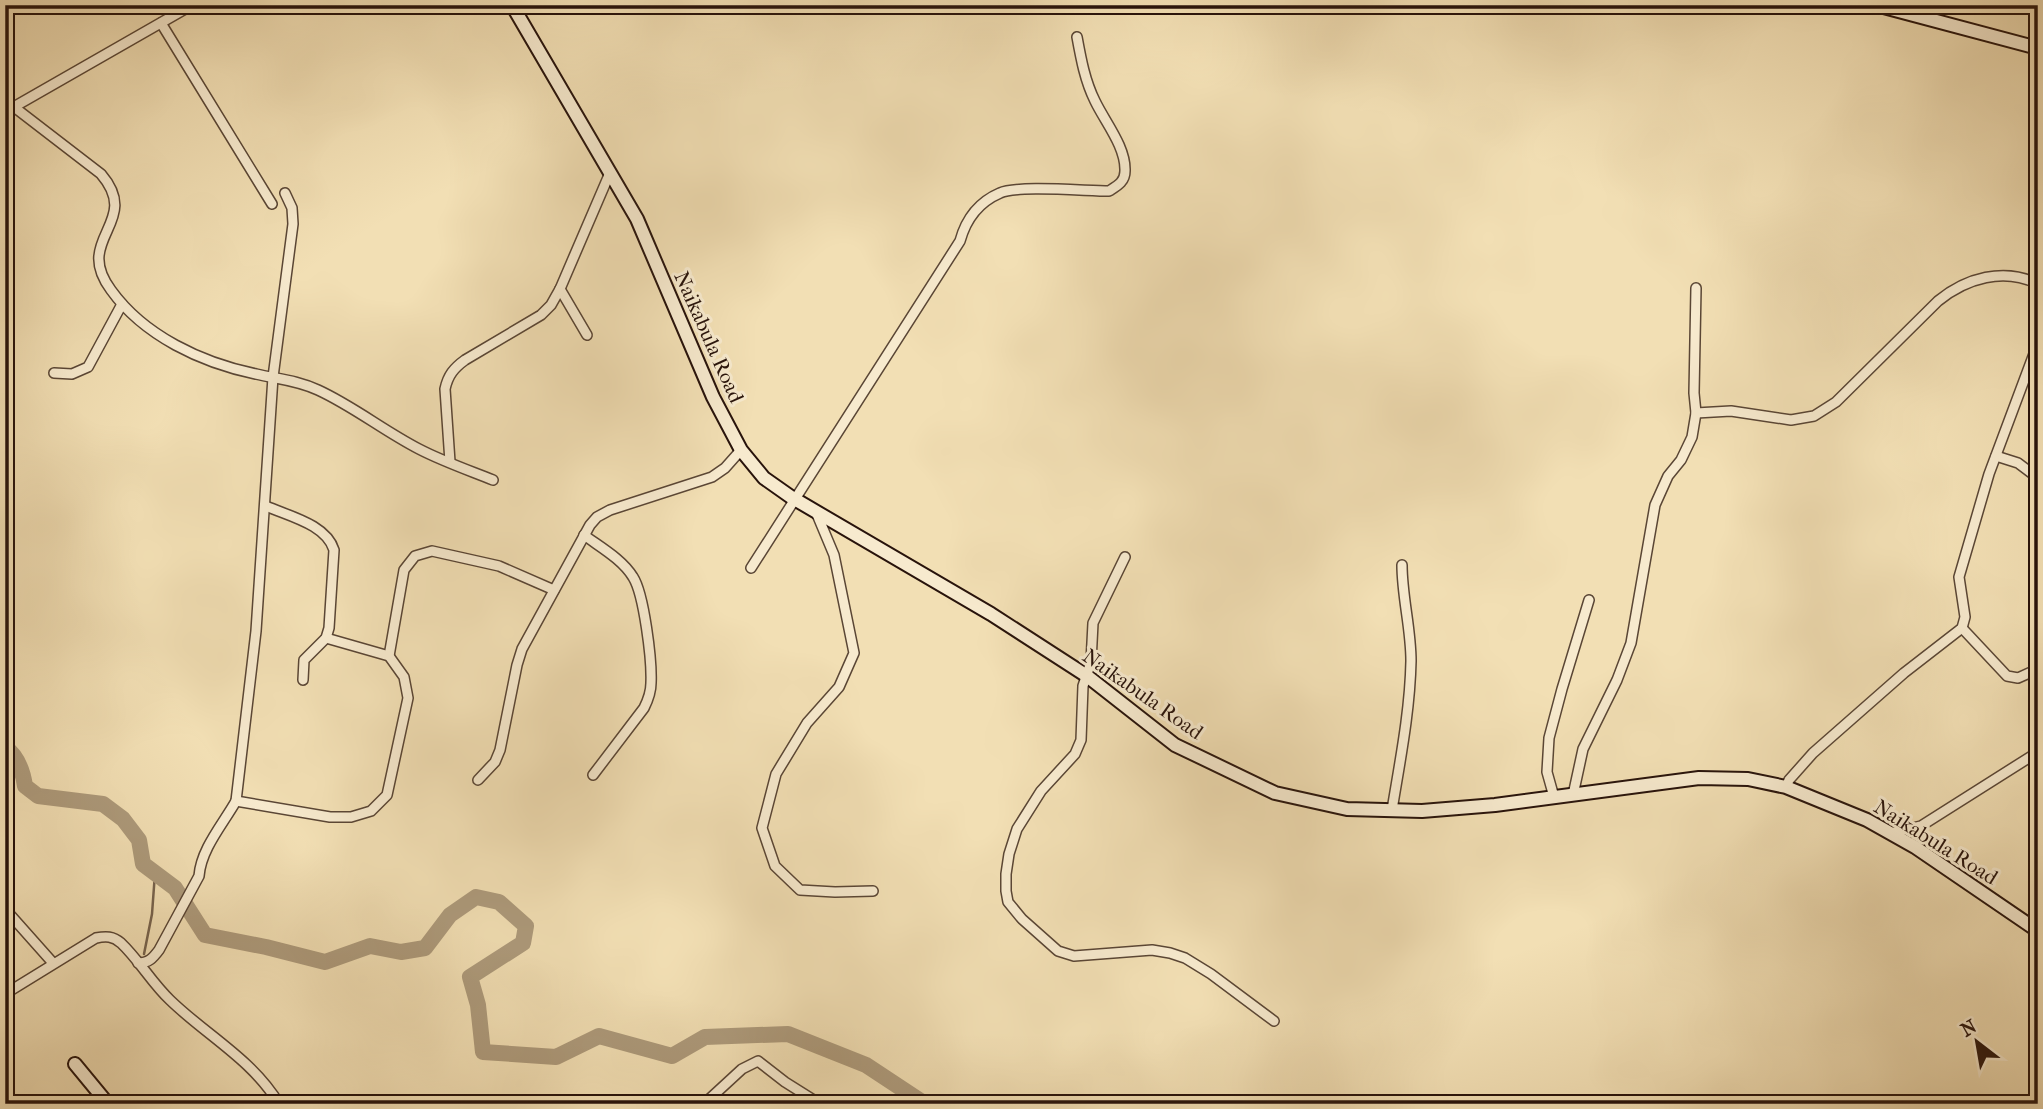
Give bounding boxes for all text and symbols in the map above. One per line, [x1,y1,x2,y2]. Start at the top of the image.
street label: Naikabula Road [669,268,749,407]
street label: Naikabula Road [1078,644,1208,745]
street label: Naikabula Road [1870,794,2003,890]
north arrow [1941,1007,2011,1078]
text: N [1957,1015,1981,1041]

